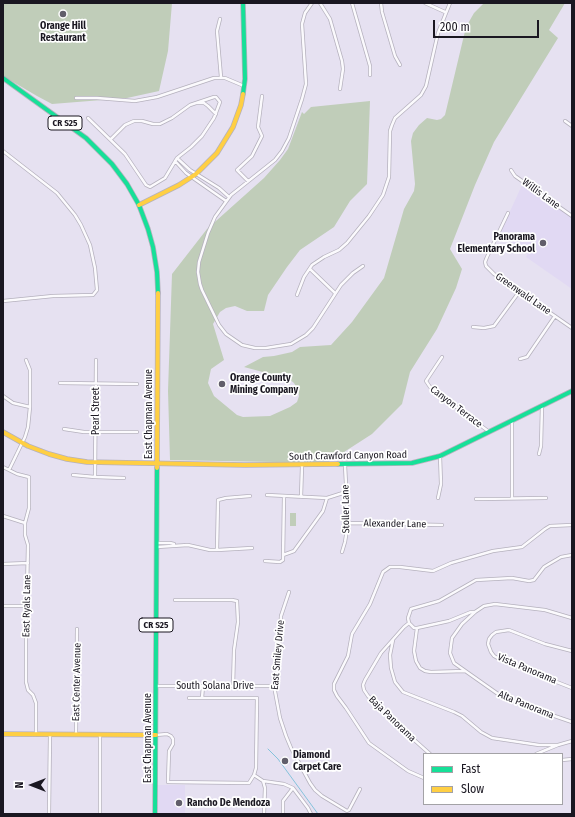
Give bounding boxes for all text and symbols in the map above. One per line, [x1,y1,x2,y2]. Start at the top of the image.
marker: Orange Hill Restaurant [58,9,68,19]
scale bar [435,12,541,38]
place label: Orange Hill Restaurant [40,20,86,44]
text: 200 m [440,20,470,34]
road number: CR S25 [48,116,82,130]
street label: Willis Lane [520,176,562,212]
place label: Panorama Elementary School [458,231,535,254]
marker: Panorama Elementary School [538,238,548,248]
street label: Greenwald Lane [493,270,553,318]
street label: East Chapman Avenue [143,369,155,459]
place label: Orange County Mining Company [230,372,298,396]
marker: Orange County Mining Company [217,379,227,389]
street label: Canyon Terrace [428,384,484,430]
street label: Pearl Street [90,387,102,435]
street label: South Crawford Canyon Road [289,449,407,463]
street label: Stoller Lane [340,484,352,534]
street label: Alexander Lane [364,517,426,531]
street label: East Ryals Lane [20,575,34,637]
road number: CR S25 [139,618,173,632]
street label: East Smiley Drive [269,620,287,690]
street label: East Center Avenue [70,643,84,721]
street label: Vista Panorama [496,651,558,687]
street label: South Solana Drive [176,680,254,692]
street label: Alta Panorama [496,688,556,722]
street label: East Chapman Avenue [142,693,154,783]
street label: Baja Panorama [366,694,418,744]
place label: Diamond Carpet Care [293,749,341,772]
legend [423,753,563,805]
marker: Diamond Carpet Care [280,756,290,766]
text: Fast [461,762,480,776]
north arrow [12,765,52,805]
text: N [13,782,26,788]
text: Slow [461,782,484,796]
place label: Rancho De Mendoza [187,797,270,809]
marker: Rancho De Mendoza [174,798,184,808]

